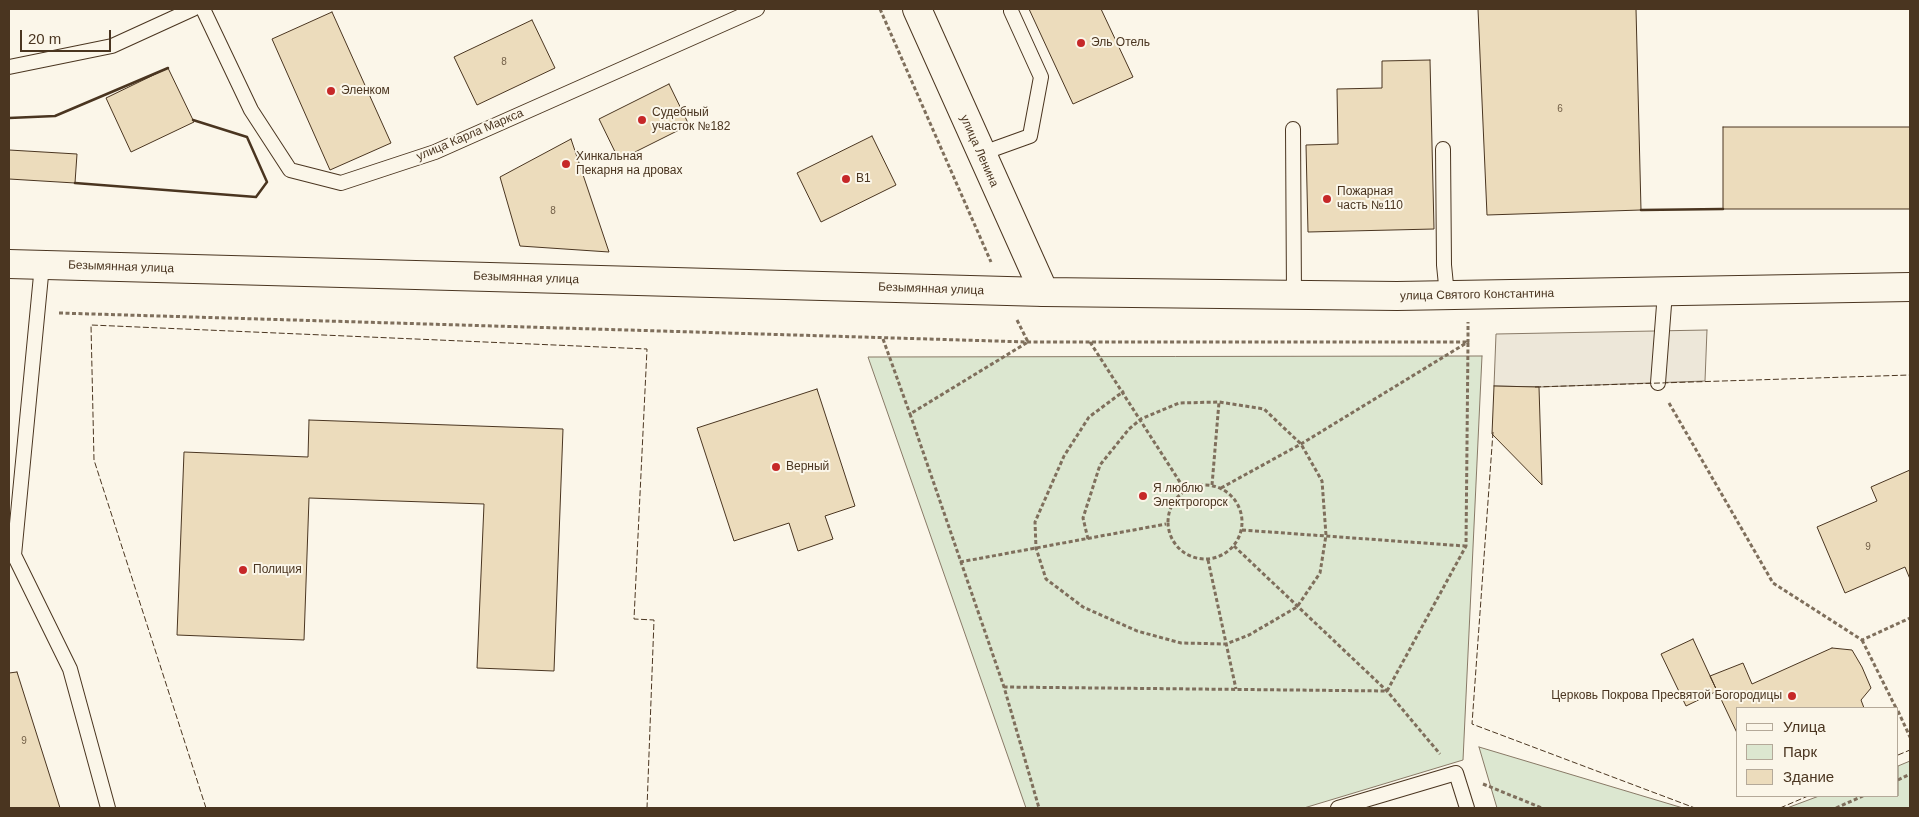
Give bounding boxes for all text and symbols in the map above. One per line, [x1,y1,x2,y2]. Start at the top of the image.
scale bar [22,20,114,52]
text: 20 m [28,30,61,47]
place label: Эль Отель [1091,36,1150,50]
marker: Эль Отель [1075,37,1087,49]
house number: 8 [501,56,507,68]
place label: Эленком [341,84,390,98]
marker: Эленком [325,85,337,97]
house number: 6 [1557,103,1563,115]
street label: улица Карла Маркса [414,106,526,164]
place label: Судебный участок №182 [652,106,730,134]
street label: улица Ленина [957,113,1001,189]
marker: Судебный участок №182 [636,114,648,126]
place label: Хинкальная Пекарня на дровах [576,150,683,178]
marker: Хинкальная Пекарня на дровах [560,158,572,170]
place label: B1 [856,172,871,186]
marker: B1 [840,173,852,185]
place label: Пожарная часть №110 [1337,185,1403,213]
marker: Пожарная часть №110 [1321,193,1333,205]
house number: 8 [550,205,556,217]
street label: Безымянная улица [68,258,174,276]
street label: Безымянная улица [473,269,579,287]
street label: Безымянная улица [878,280,984,298]
street label: улица Святого Константина [1400,286,1554,304]
place label: Верный [786,460,829,474]
marker: Верный [770,461,782,473]
place label: Я люблю Электрогорск [1153,482,1228,510]
marker: Я люблю Электрогорск [1137,490,1149,502]
house number: 9 [1865,541,1871,553]
place label: Полиция [253,563,302,577]
marker: Полиция [237,564,249,576]
place label: Церковь Покрова Пресвятой Богородицы [1551,689,1782,703]
marker: Церковь Покрова Пресвятой Богородицы [1786,690,1798,702]
legend [1736,707,1899,797]
text: Улица [1783,718,1826,735]
house number: 9 [21,735,27,747]
text: Парк [1783,743,1817,760]
text: Здание [1783,768,1834,785]

